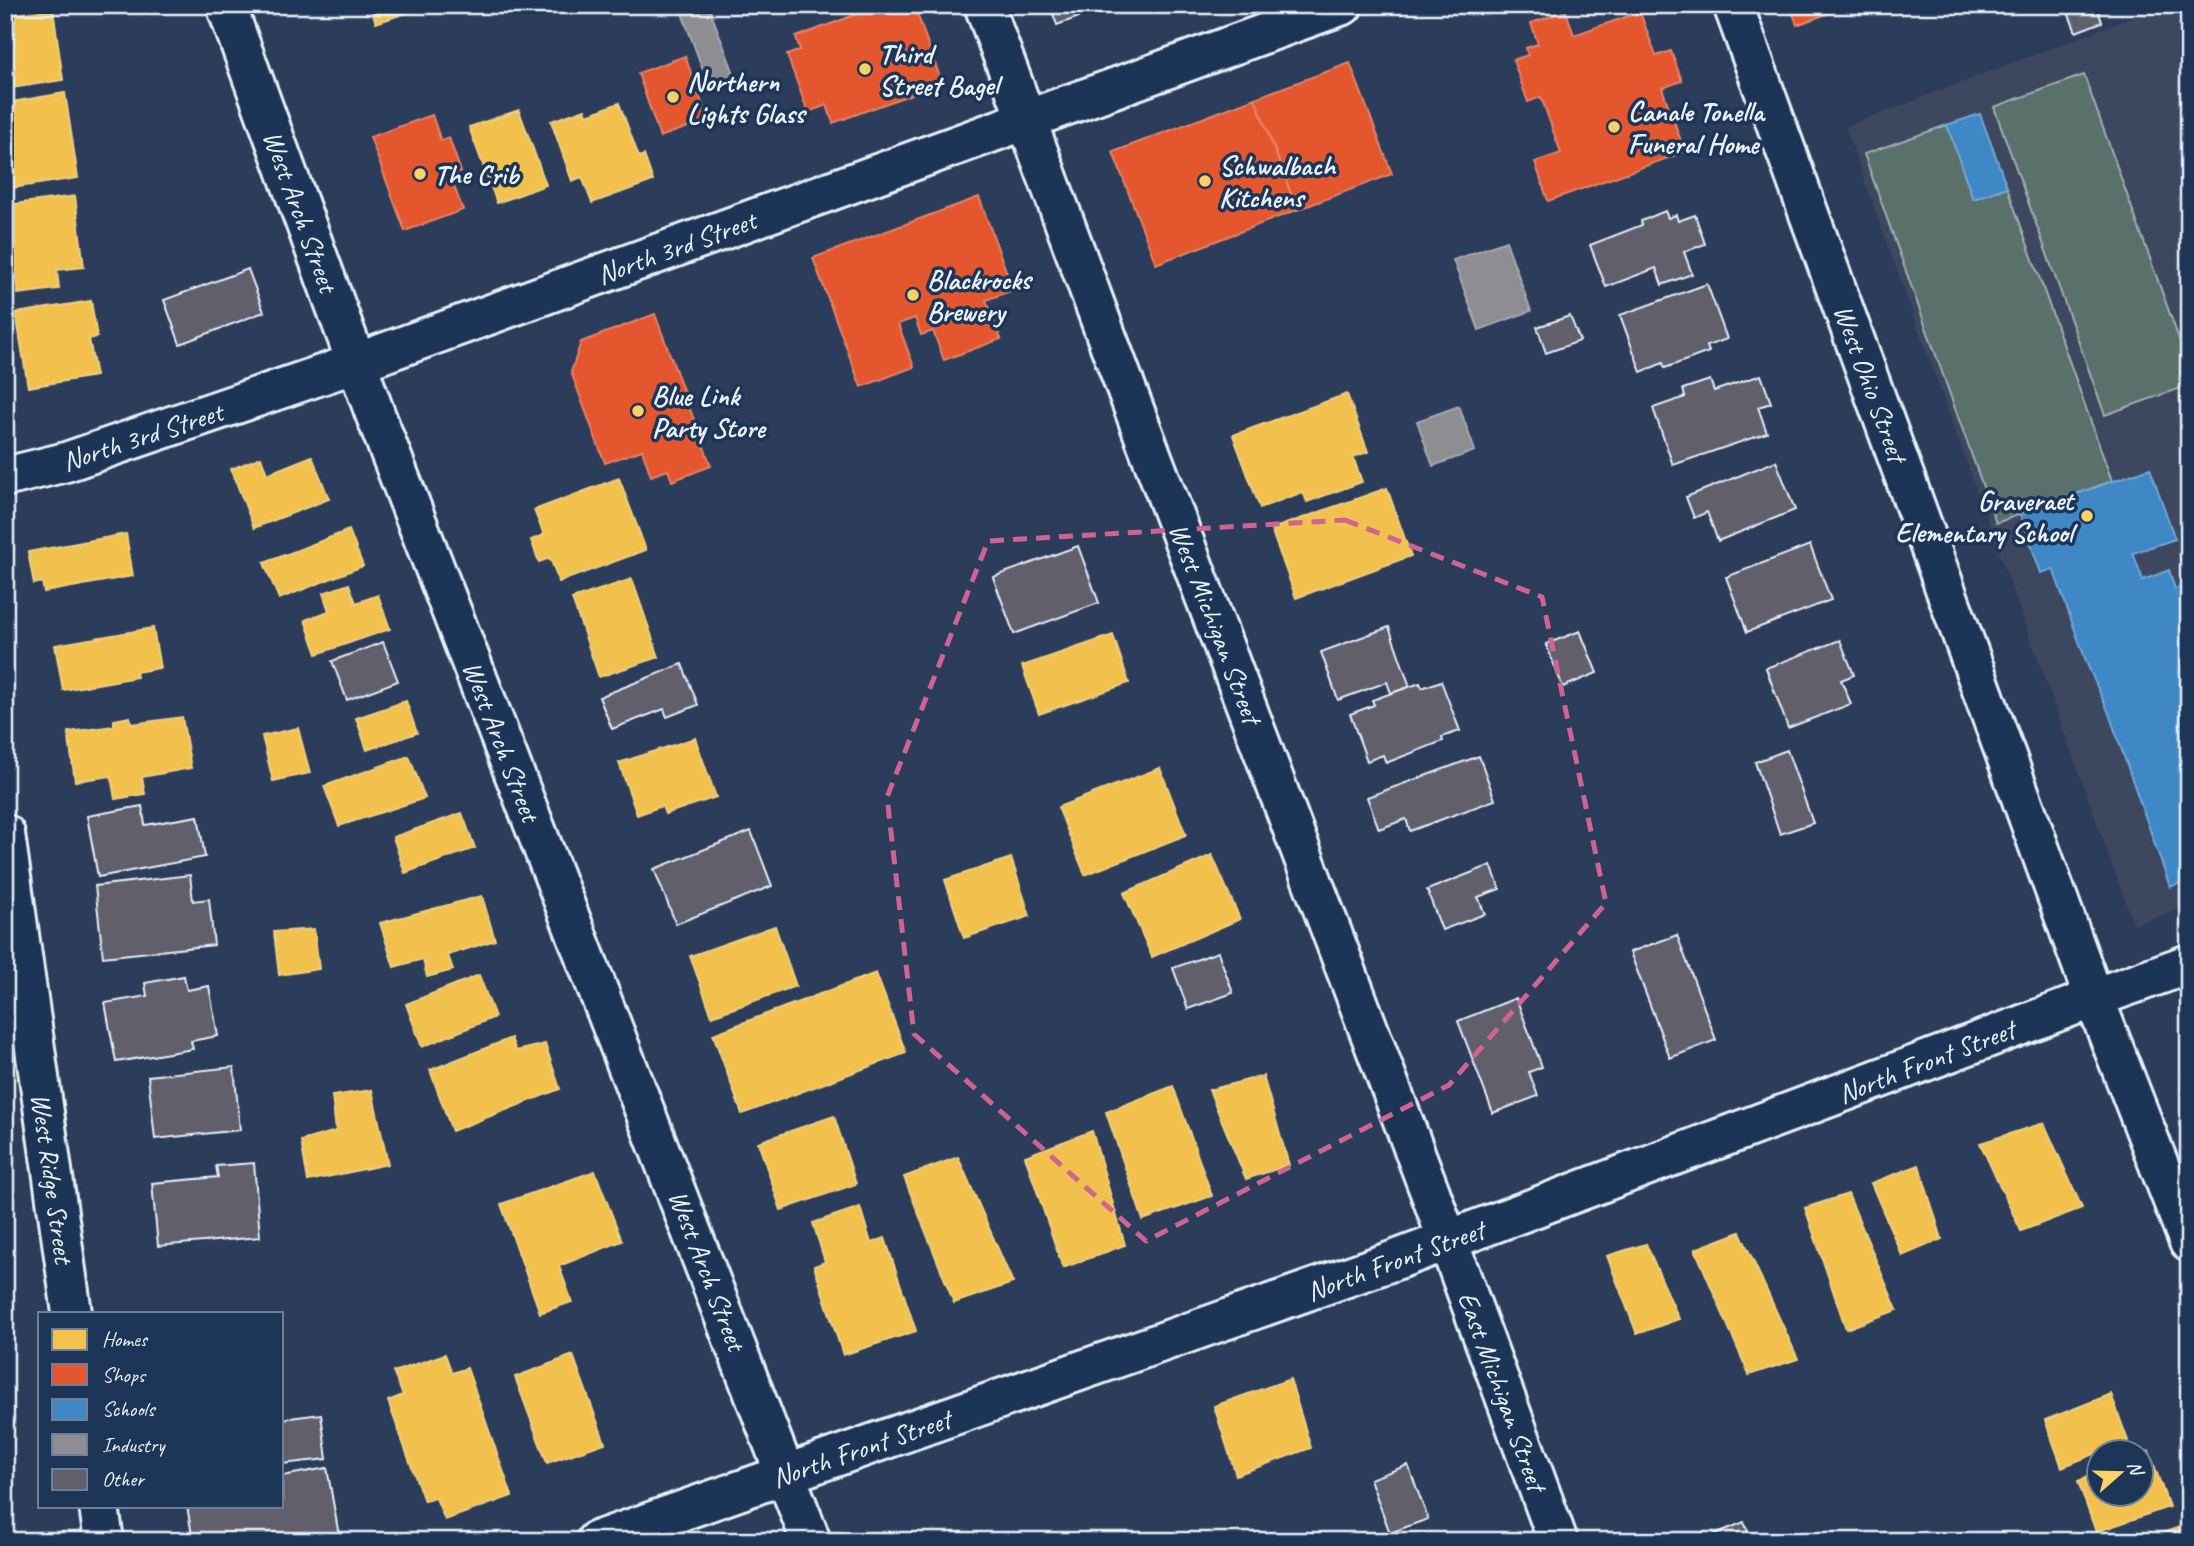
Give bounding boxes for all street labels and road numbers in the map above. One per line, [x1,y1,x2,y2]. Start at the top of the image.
street label: West Arch Street [255,126,347,299]
street label: North 3rd Street [592,202,763,292]
street label: West Ohio Street [1826,300,1916,470]
street label: North 3rd Street [58,393,229,479]
street label: West Michigan Street [1161,518,1271,732]
street label: West Arch Street [455,656,549,829]
street label: North Front Street [1833,1010,2023,1111]
street label: West Ridge Street [23,1091,82,1268]
street label: West Arch Street [661,1185,755,1358]
street label: North Front Street [1301,1211,1492,1309]
street label: East Michigan Street [1450,1287,1556,1499]
street label: North Front Street [767,1400,959,1495]

